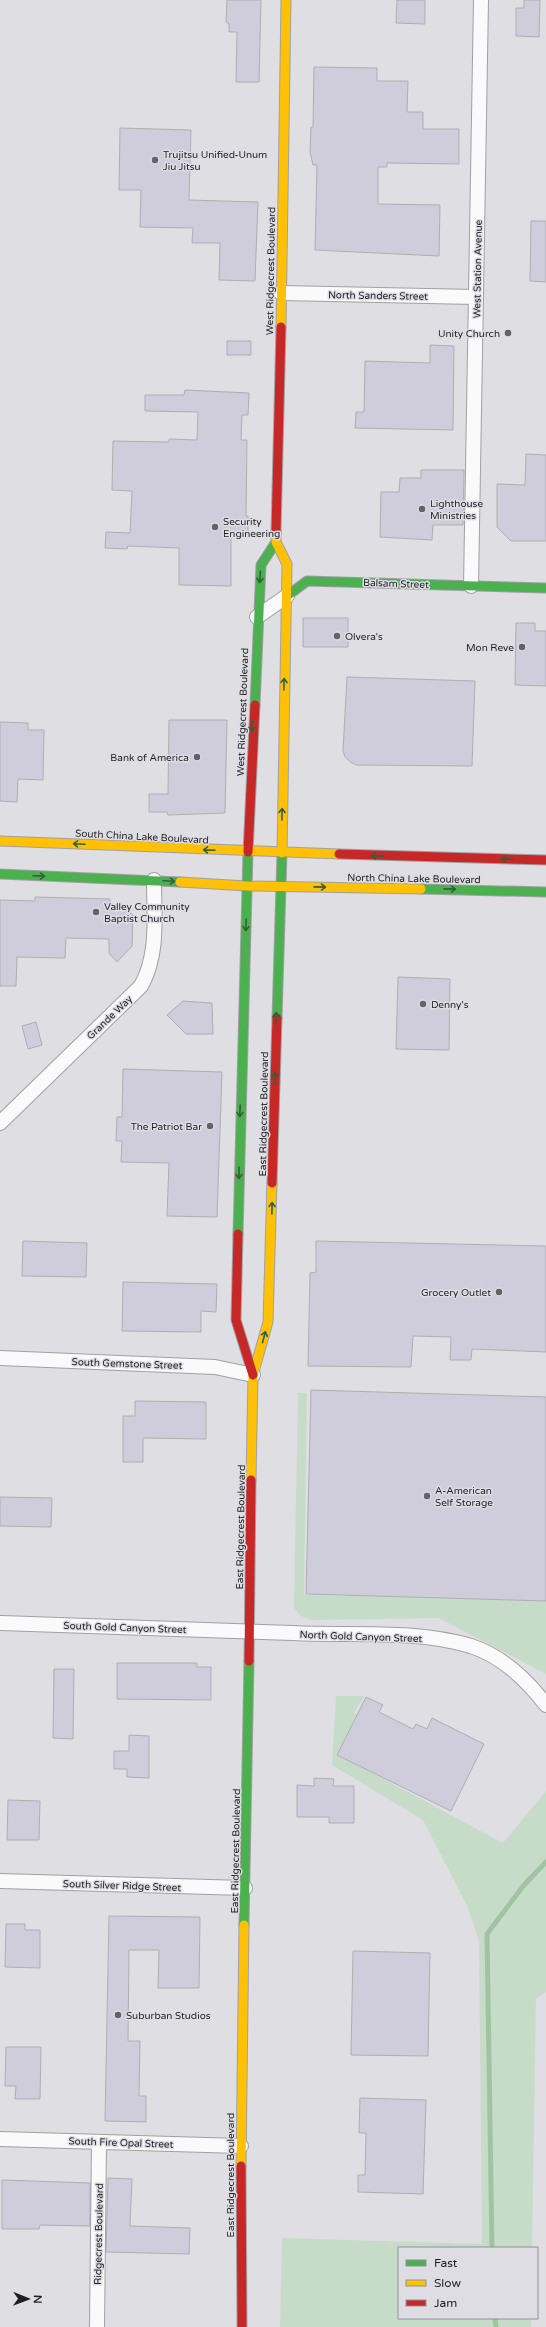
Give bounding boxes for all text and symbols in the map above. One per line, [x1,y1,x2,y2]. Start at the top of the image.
place label: Trujitsu Unified-Unum Jiu Jitsu [163,149,267,173]
marker: Trujitsu Unified-Unum Jiu Jitsu [150,155,160,165]
street label: West Ridgecrest Boulevard [264,207,278,335]
street label: West Station Avenue [471,219,485,318]
street label: North Sanders Street [328,289,428,303]
place label: Unity Church [438,328,500,340]
marker: Unity Church [503,328,513,338]
place label: Lighthouse Ministries [430,498,483,522]
marker: Lighthouse Ministries [417,504,427,514]
place label: Security Engineering [223,516,280,540]
marker: Security Engineering [210,522,220,532]
one-way arrow [256,570,263,583]
street label: Balsam Street [363,577,429,591]
marker: Olvera's [332,631,342,641]
place label: Olvera's [345,631,383,643]
place label: Mon Reve [466,642,514,654]
marker: Mon Reve [517,642,527,652]
street label: West Ridgecrest Boulevard [235,648,251,776]
one-way arrow [280,678,288,691]
one-way arrow [249,719,256,732]
place label: Bank of America [110,752,189,764]
marker: Bank of America [192,752,202,762]
one-way arrow [278,808,286,821]
street label: South China Lake Boulevard [75,828,209,846]
one-way arrow [73,841,86,848]
one-way arrow [203,847,216,854]
one-way arrow [371,852,384,860]
one-way arrow [501,856,514,863]
one-way arrow [32,872,45,879]
street label: North China Lake Boulevard [347,872,481,886]
one-way arrow [162,877,175,884]
one-way arrow [313,883,326,890]
one-way arrow [443,886,456,893]
place label: Valley Community Baptist Church [104,901,190,925]
marker: Valley Community Baptist Church [91,907,101,917]
one-way arrow [242,918,249,931]
street label: Grande Way [85,993,135,1042]
marker: Denny's [418,999,428,1009]
place label: Denny's [431,999,469,1011]
one-way arrow [273,1012,280,1025]
street label: East Ridgecrest Boulevard [257,1051,271,1177]
one-way arrow [271,1072,279,1085]
one-way arrow [236,1104,244,1117]
place label: The Patriot Bar [131,1121,202,1133]
marker: The Patriot Bar [205,1121,215,1131]
one-way arrow [235,1166,243,1179]
one-way arrow [268,1202,276,1215]
place label: Grocery Outlet [421,1287,491,1299]
marker: Grocery Outlet [494,1287,504,1297]
one-way arrow [261,1331,268,1344]
street label: South Gemstone Street [71,1356,183,1372]
street label: East Ridgecrest Boulevard [234,1464,248,1590]
place label: A-American Self Storage [435,1485,493,1509]
marker: A-American Self Storage [422,1491,432,1501]
street label: South Gold Canyon Street [63,1620,187,1636]
street label: North Gold Canyon Street [299,1629,423,1645]
street label: East Ridgecrest Boulevard [229,1788,243,1914]
street label: South Silver Ridge Street [63,1878,181,1894]
marker: Suburban Studios [113,2010,123,2020]
place label: Suburban Studios [126,2010,211,2022]
street label: East Ridgecrest Boulevard [225,2113,237,2237]
street label: South Fire Opal Street [68,2135,174,2151]
street label: Ridgecrest Boulevard [92,2183,106,2285]
legend [398,2247,538,2319]
text: Fast [434,2256,458,2270]
text: Slow [434,2276,461,2290]
north arrow [8,2279,48,2319]
text: N [31,2295,44,2304]
text: Jam [434,2296,457,2310]

